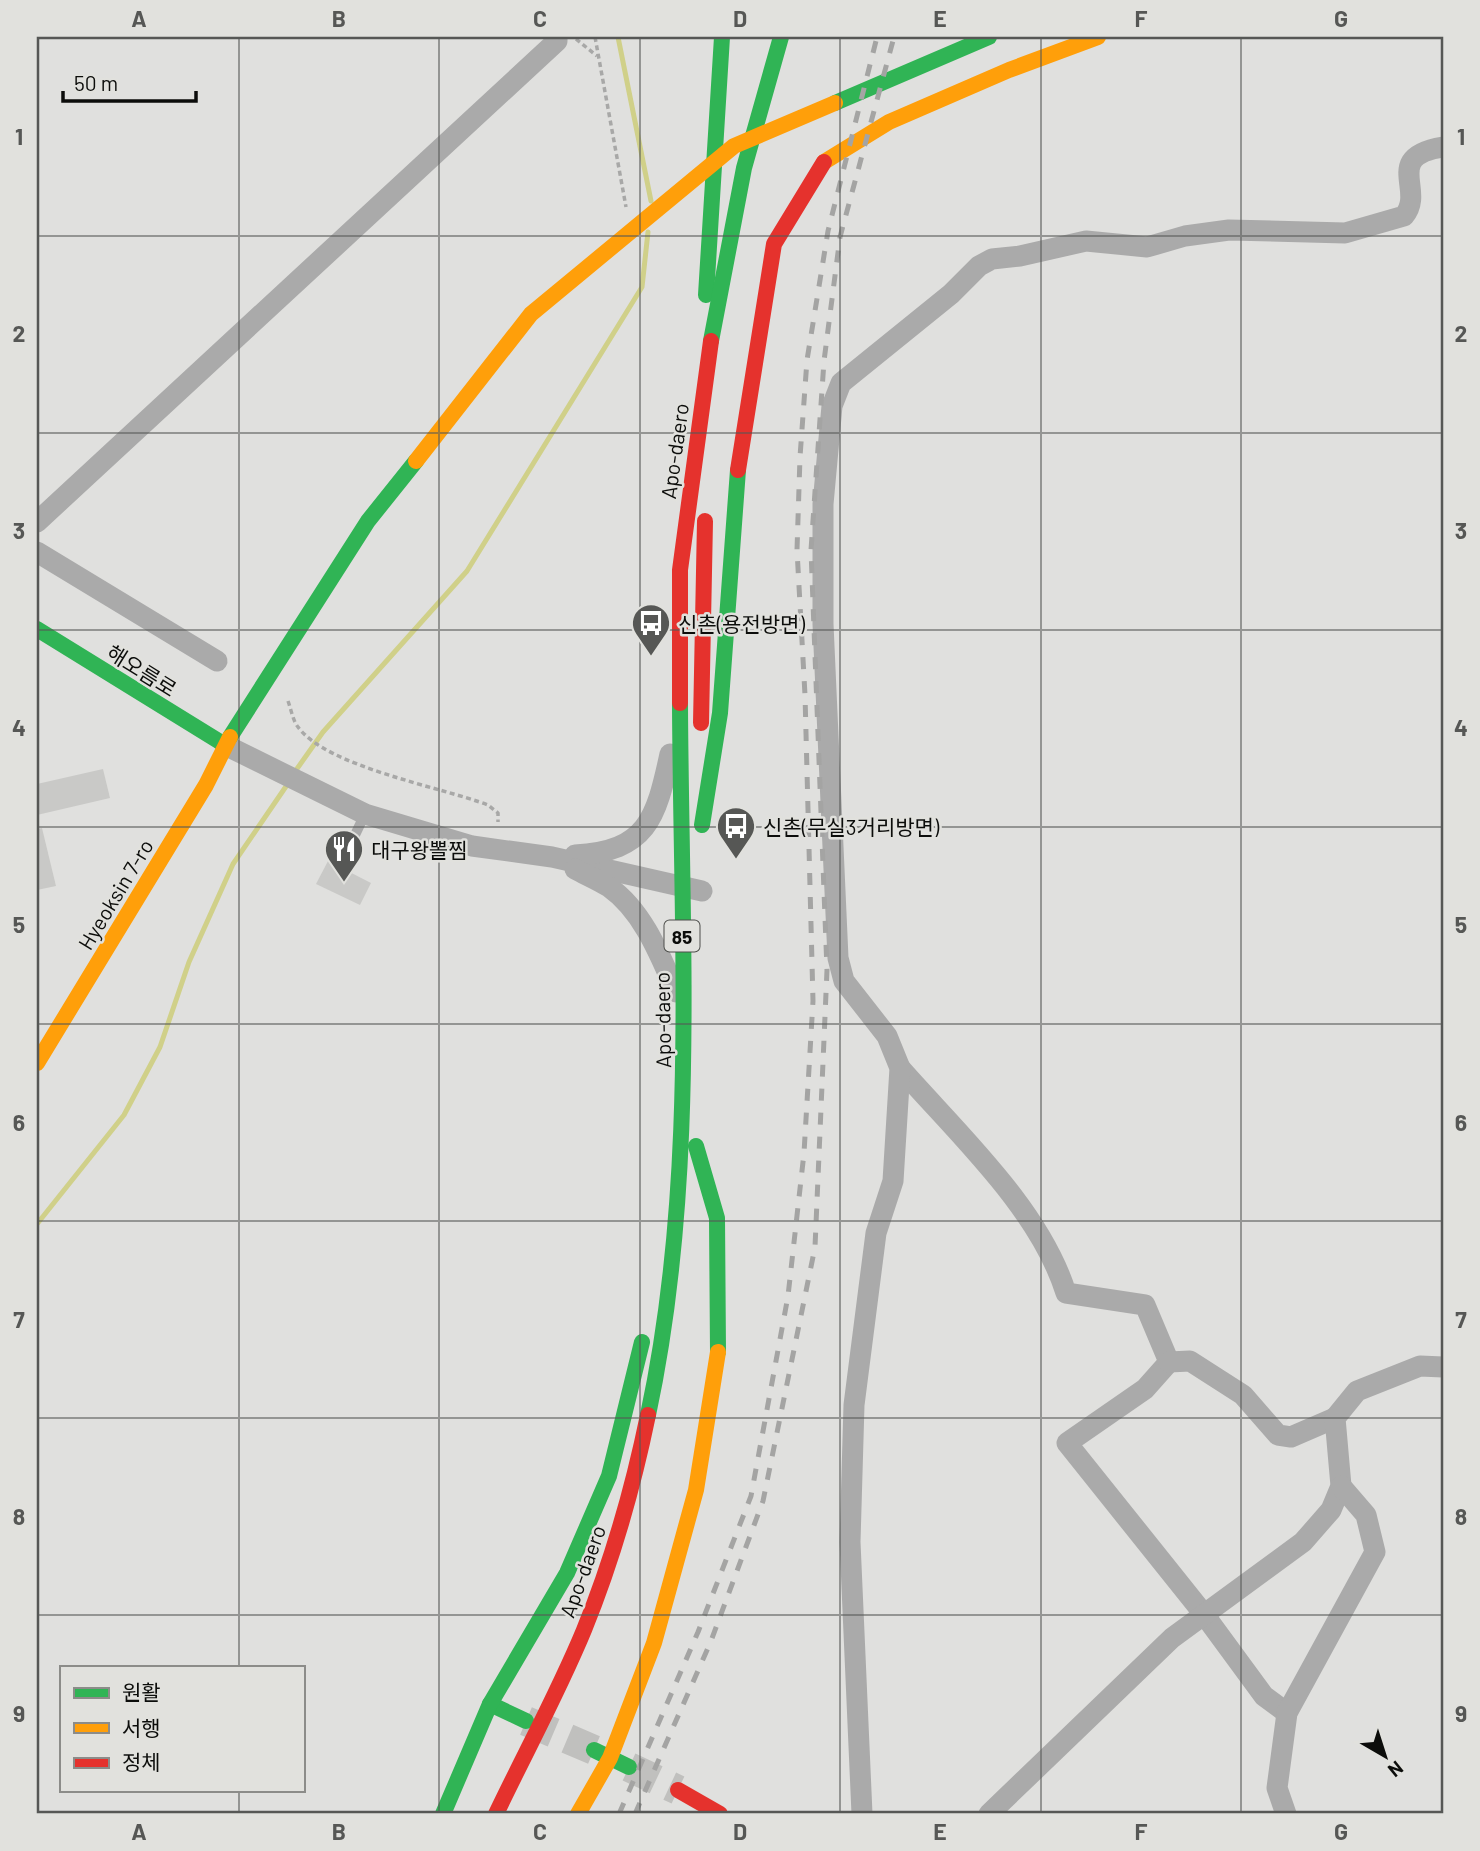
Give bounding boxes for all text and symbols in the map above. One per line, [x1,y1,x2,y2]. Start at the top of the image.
text: A [131,4,147,32]
text: B [332,4,346,32]
text: C [533,4,547,32]
text: D [733,4,747,32]
text: E [933,4,947,32]
text: F [1135,4,1148,32]
text: G [1334,4,1348,32]
scale bar [63,60,196,104]
text: 50 m [74,70,118,95]
text: 1 [15,122,23,150]
text: 1 [1457,122,1465,150]
text: 2 [13,319,25,347]
text: 2 [1455,319,1467,347]
street label: Apo-daero [655,402,693,500]
text: 3 [13,516,25,544]
text: 3 [1455,516,1467,544]
bus stop icon: 신촌(용전방면) [630,602,672,657]
place label: 신촌(용전방면) [678,611,805,636]
street label: 해오름로 [103,639,181,701]
text: 4 [12,713,26,741]
text: 4 [1454,713,1468,741]
bus stop icon: 신촌(무실3거리방면) [715,805,757,860]
place label: 신촌(무실3거리방면) [763,814,940,839]
restaurant icon: 대구왕뽈찜 [323,828,365,883]
street label: Hyeoksin 7-ro [72,834,158,954]
place label: 대구왕뽈찜 [371,837,468,862]
text: 5 [13,910,25,938]
text: 5 [1455,910,1467,938]
road number: 85 [664,920,700,952]
street label: Apo-daero [649,972,675,1068]
text: 6 [13,1108,25,1136]
text: 6 [1455,1108,1467,1136]
text: 7 [13,1305,25,1333]
text: 7 [1455,1305,1467,1333]
text: 8 [13,1502,25,1530]
text: 8 [1455,1502,1467,1530]
street label: Apo-daero [554,1521,610,1621]
legend [60,1666,304,1792]
text: 원활 [122,1679,161,1704]
text: 9 [13,1699,25,1727]
text: 9 [1455,1699,1467,1727]
text: 서행 [122,1715,161,1740]
north arrow [1350,1722,1420,1792]
text: 정체 [122,1749,161,1774]
text: N [1384,1757,1408,1783]
text: A [131,1817,147,1845]
text: B [332,1817,346,1845]
text: C [533,1817,547,1845]
text: D [733,1817,747,1845]
text: E [933,1817,947,1845]
text: F [1135,1817,1148,1845]
text: G [1334,1817,1348,1845]

